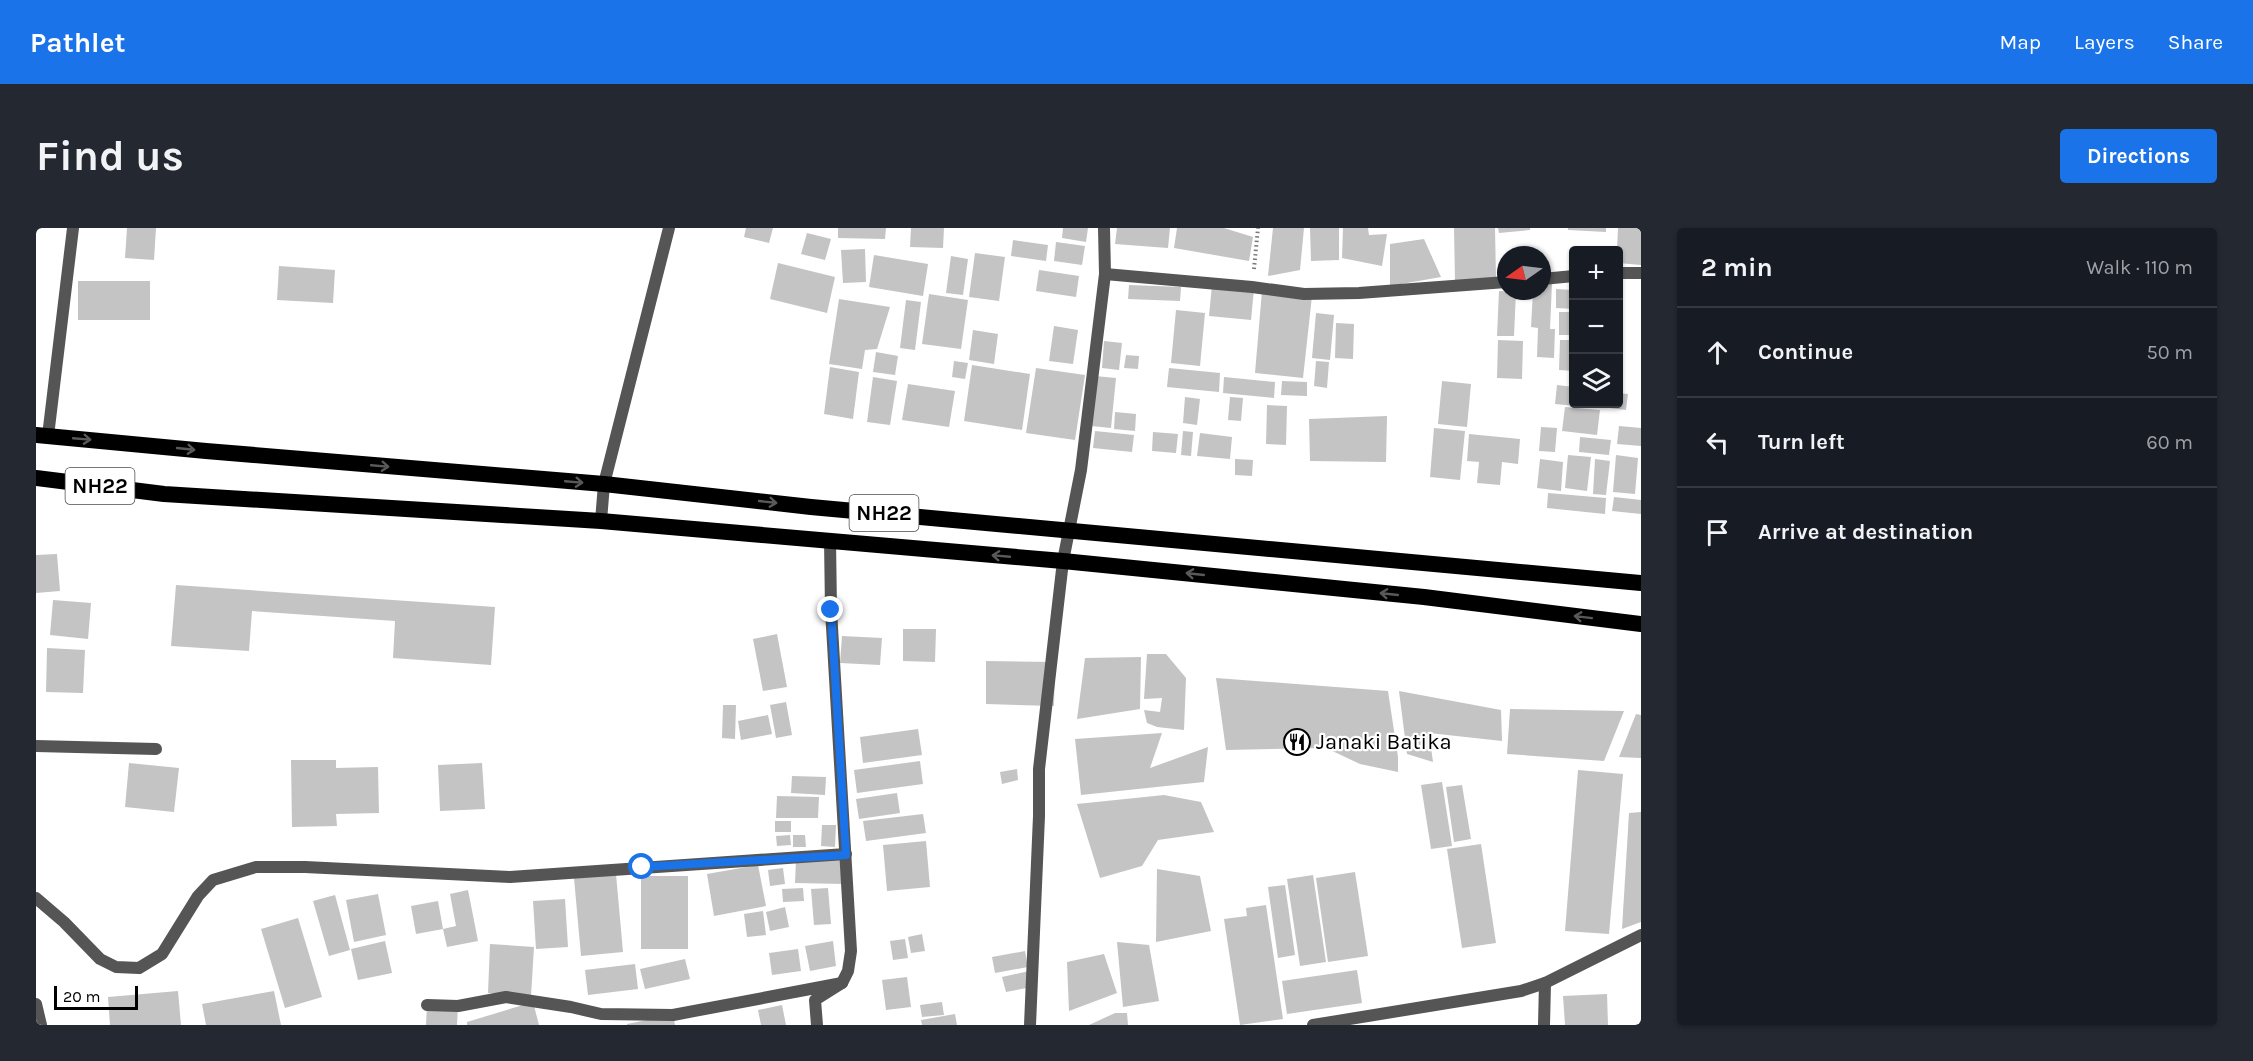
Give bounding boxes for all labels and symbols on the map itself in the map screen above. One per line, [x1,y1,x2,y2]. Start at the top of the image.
north arrow [1497,246,1551,300]
one-way arrow [71,434,91,445]
one-way arrow [175,444,195,455]
one-way arrow [370,461,390,472]
road number: NH22 [65,468,134,504]
one-way arrow [564,477,584,488]
road number: NH22 [850,495,918,531]
one-way arrow [758,497,778,508]
one-way arrow [992,550,1012,561]
one-way arrow [1186,568,1206,579]
one-way arrow [1380,588,1400,599]
route end [817,596,843,622]
one-way arrow [1574,611,1593,622]
restaurant icon: Janaki Batika [1282,727,1312,757]
place label: Janaki Batika [1316,729,1452,755]
route start [628,853,654,879]
scale bar [54,983,138,1010]

